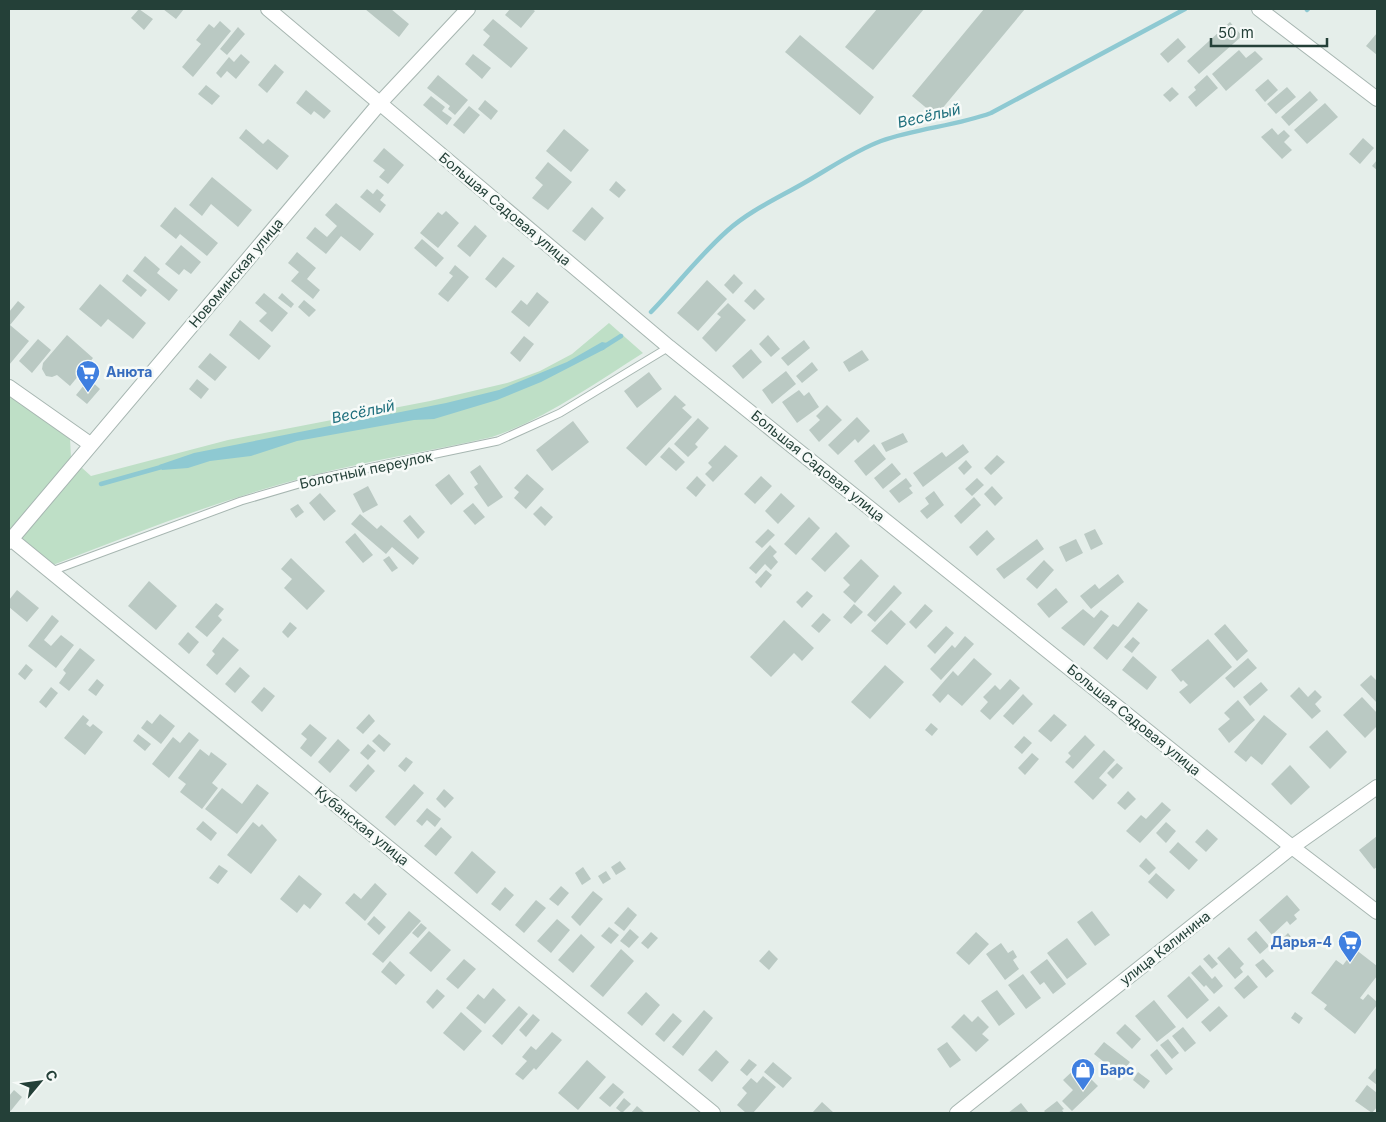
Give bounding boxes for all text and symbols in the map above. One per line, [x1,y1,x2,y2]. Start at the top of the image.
scale bar [1211,15,1327,47]
text: 50 m [1218,23,1254,42]
water label: Весёлый [895,99,962,132]
street label: Большая Садовая улица [436,148,575,269]
street label: Новоминская улица [185,215,286,331]
supermarket icon: Анюта [75,359,101,393]
place label: Анюта [106,363,152,380]
water label: Весёлый [330,396,396,427]
street label: Большая Садовая улица [748,406,889,525]
street label: Болотный переулок [298,447,434,492]
street label: Большая Садовая улица [1064,660,1205,779]
street label: Кубанская улица [312,782,413,869]
street label: улица Калинина [1116,907,1213,988]
supermarket icon: Дарья-4 [1337,929,1363,963]
place label: Дарья-4 [1271,933,1332,950]
north arrow [15,1057,65,1107]
shop icon: Барс [1070,1057,1096,1091]
place label: Барс [1100,1061,1134,1078]
text: С [42,1067,62,1084]

